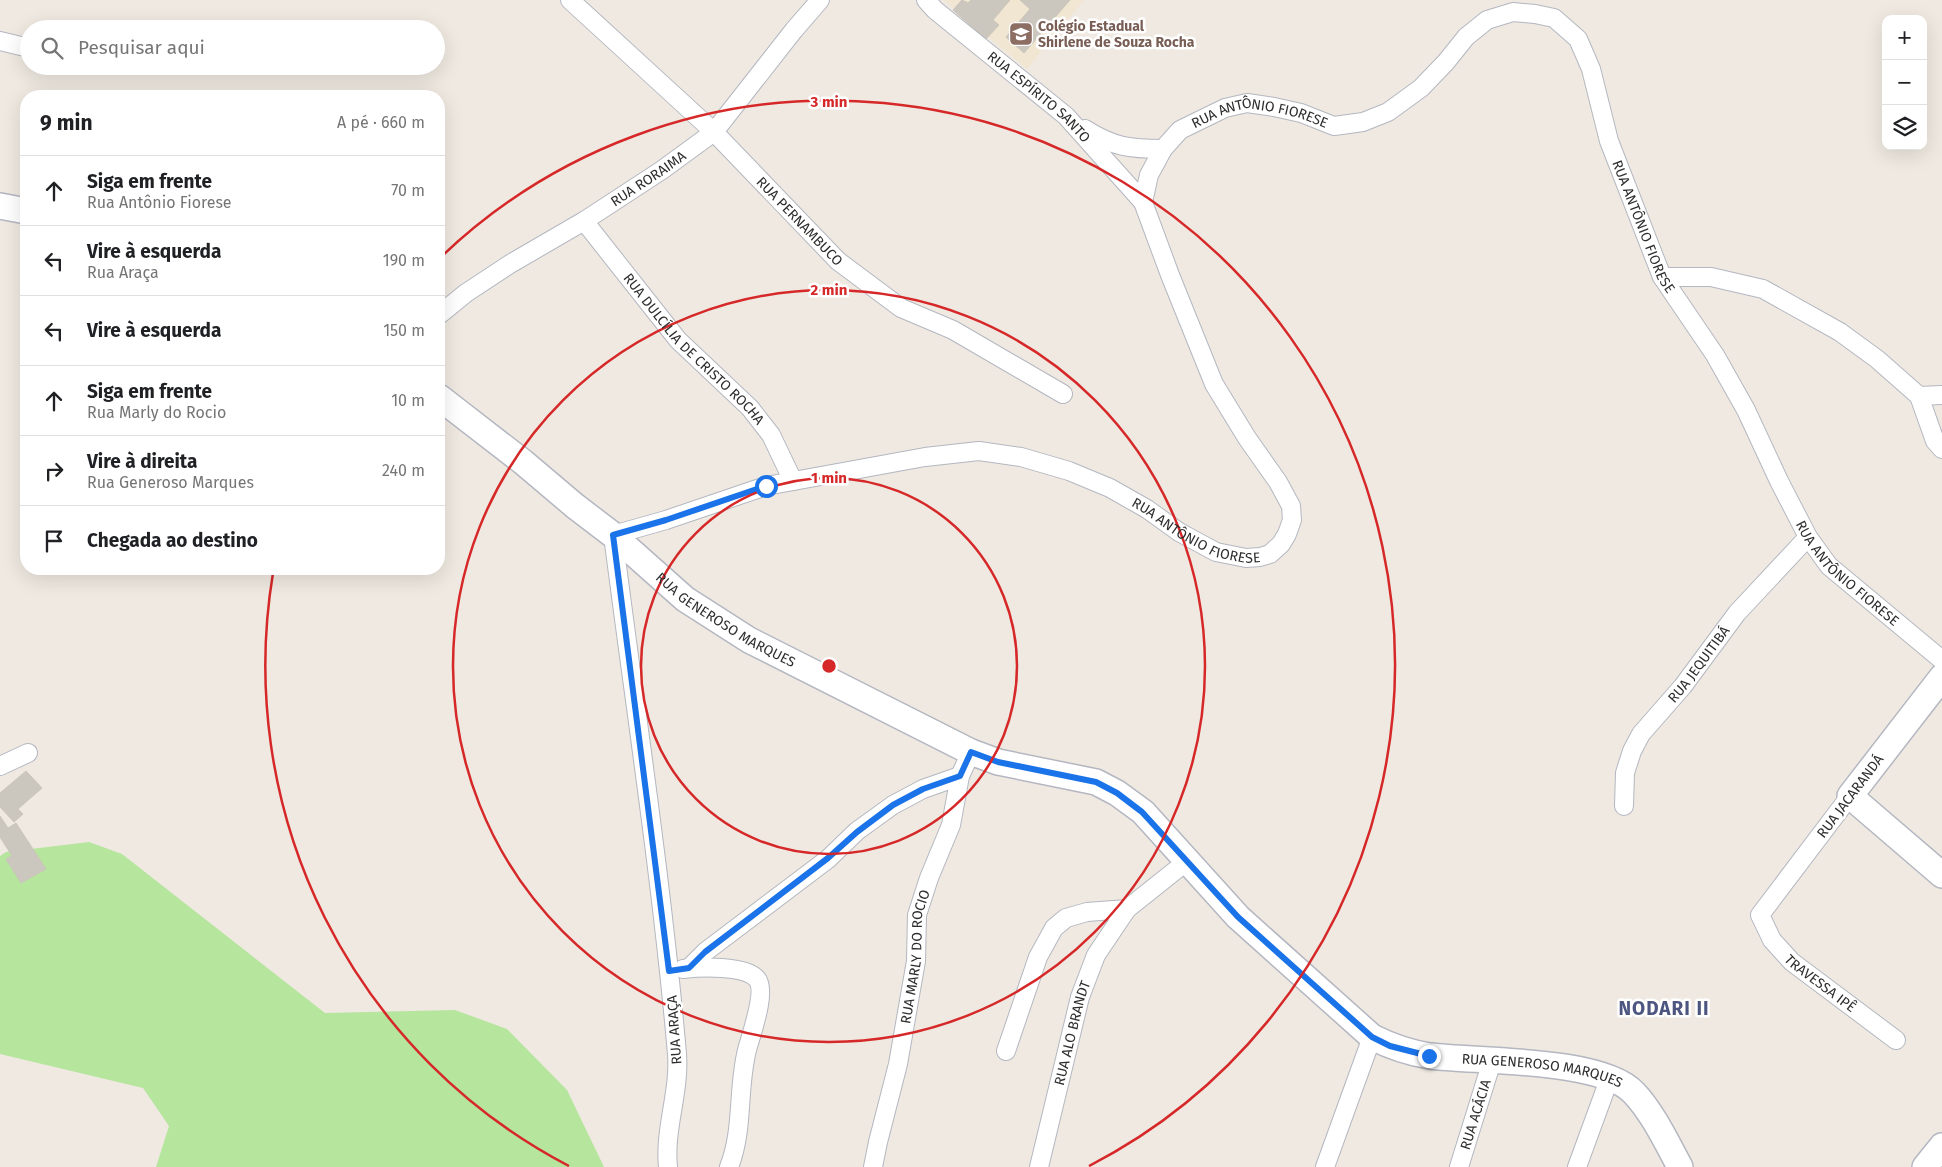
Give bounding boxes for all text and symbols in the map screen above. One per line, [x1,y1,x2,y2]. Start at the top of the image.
map controls [1882,15,1927,150]
button: + [1882,15,1927,60]
place label: Colégio Estadual Shirlene de Souza Rocha [1038,18,1195,51]
search box [20,20,445,75]
school or university icon: Colégio Estadual Shirlene de Souza Rocha [1008,21,1034,47]
icon: search [38,34,66,62]
text: Pesquisar aqui [78,36,205,59]
street label: RUA ESPÍRITO SANTO [984,48,1094,146]
button: − [1882,60,1927,105]
text: 3 min [810,93,847,111]
text: RUA ANTÔNIO FIORESE [1189,93,1330,132]
button: layers [1882,105,1927,150]
text: 9 min [40,110,93,136]
text: A pé · 660 m [337,113,425,132]
street label: RUA ANTÔNIO FIORESE [1189,118,1331,134]
street label: RUA RORAIMA [608,148,689,210]
street label: RUA ANTÔNIO FIORESE [1608,158,1678,296]
text: Siga em frente [87,170,212,193]
street label: RUA PERNAMBUCO [753,173,846,270]
icon: ahead [40,177,68,205]
text: 70 m [391,181,425,200]
text: Rua Antônio Fiorese [87,193,232,212]
text: Vire à esquerda [87,240,221,263]
icon: left [40,247,68,275]
text: 190 m [383,251,425,270]
text: Rua Araça [87,263,159,282]
street label: RUA DULCÍLIA DE CRISTO ROCHA [620,270,768,428]
text: 2 min [811,281,847,299]
icon: left [40,317,68,345]
text: Vire à esquerda [87,319,221,342]
text: 150 m [383,321,425,340]
text: Siga em frente [87,380,212,403]
icon: ahead [40,387,68,415]
text: 10 m [391,391,425,410]
text: Rua Marly do Rocio [87,403,226,422]
text: Vire à direita [87,450,197,473]
icon: right [40,457,68,485]
text: 240 m [382,461,425,480]
text: 1 min [811,469,847,487]
text: Rua Generoso Marques [87,473,254,492]
route start [755,475,778,498]
street label: RUA ANTÔNIO FIORESE [1129,494,1261,567]
street label: RUA ANTÔNIO FIORESE [1792,518,1902,630]
icon: arrive [40,527,68,555]
text: Chegada ao destino [87,529,258,552]
street label: RUA GENEROSO MARQUES [652,569,799,671]
street label: RUA JEQUITIBÁ [1664,622,1734,706]
centre of rings [820,657,838,675]
street label: RUA JACARANDÁ [1813,751,1887,841]
street label: RUA MARLY DO ROCIO [897,887,934,1025]
street label: TRAVESSA IPÊ [1780,951,1860,1016]
street label: RUA ALO BRANDT [1051,978,1095,1087]
street label: RUA ARAÇA [664,995,685,1065]
district label: NODARI II [1618,997,1710,1020]
route end [1418,1045,1441,1068]
street label: RUA GENEROSO MARQUES [1461,1051,1626,1092]
street label: RUA ACÁCIA [1457,1077,1495,1152]

